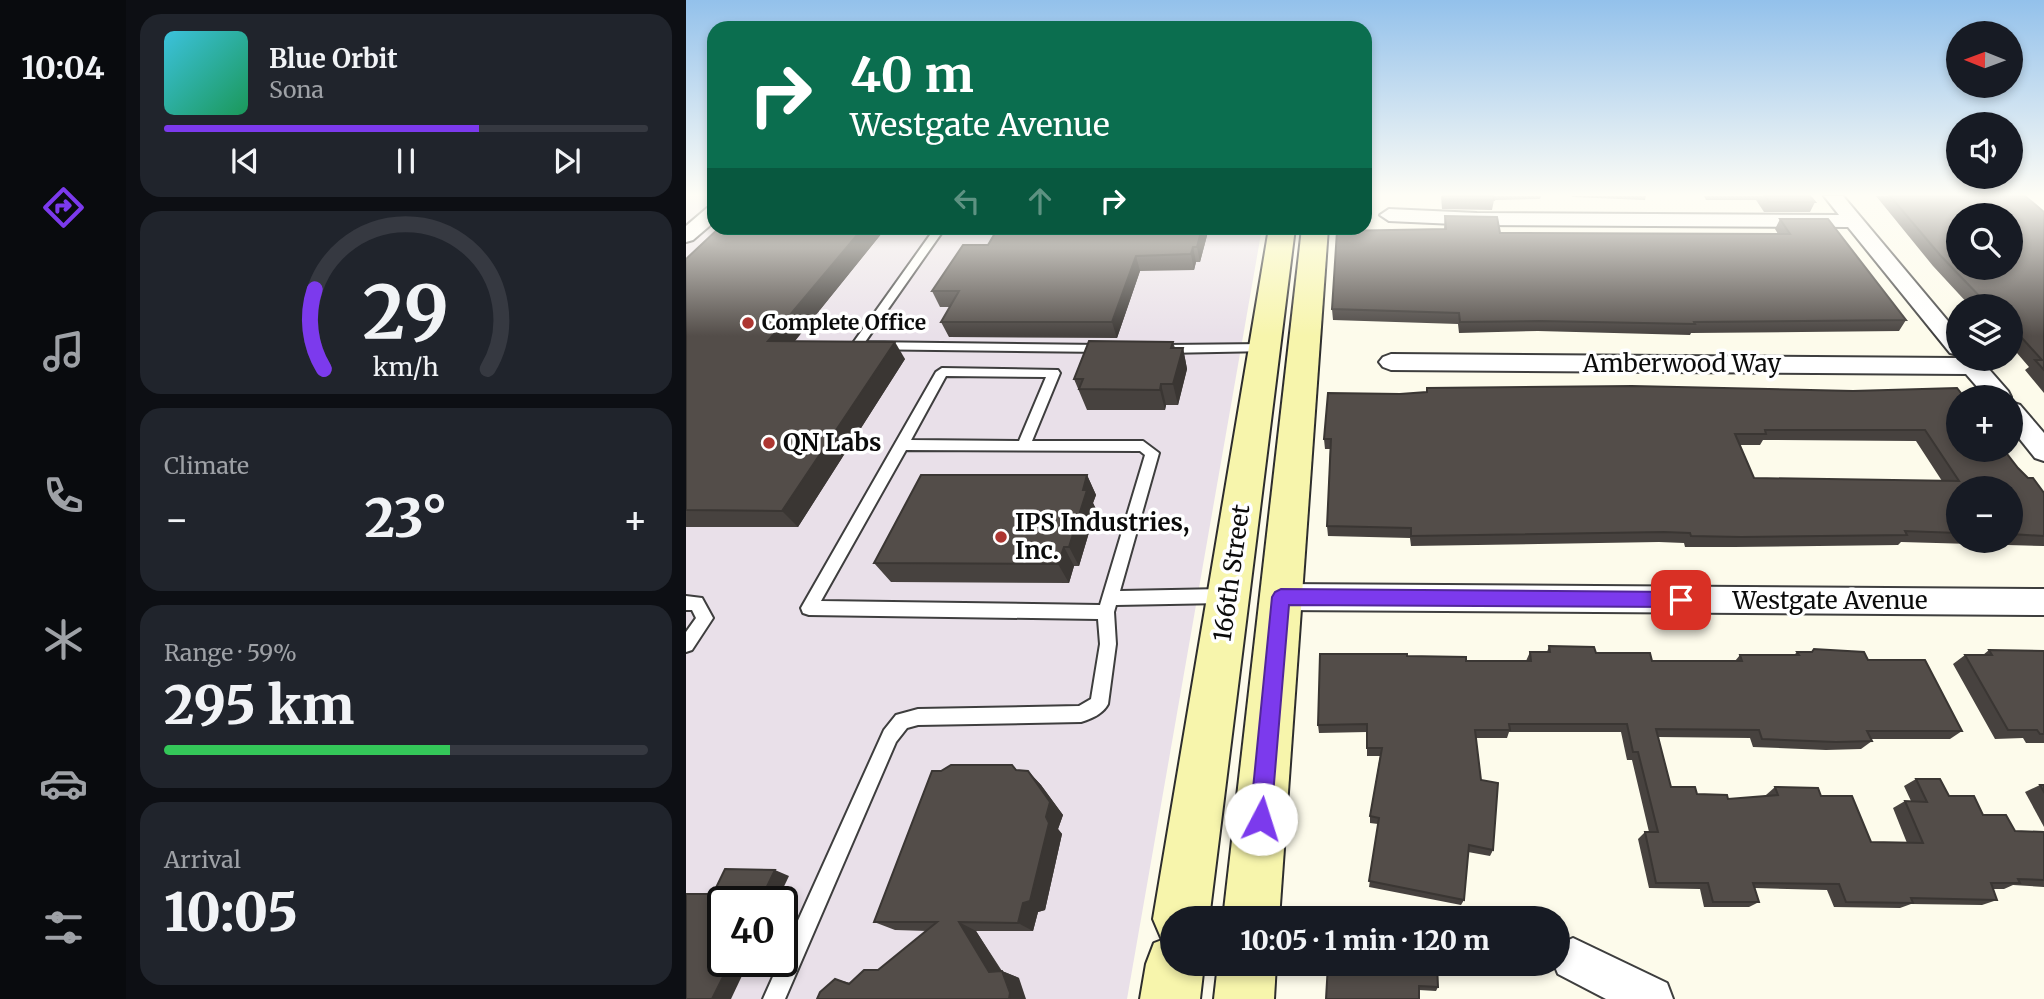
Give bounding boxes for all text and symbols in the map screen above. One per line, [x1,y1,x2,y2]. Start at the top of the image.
north arrow [1946,21,2023,98]
map controls [1946,21,2023,553]
text: Blue Orbit [269,42,398,75]
text: 40 m [850,44,974,105]
text: 10:04 [21,48,105,88]
icon: right [735,49,826,140]
text: Sona [269,75,324,104]
text: Westgate Avenue [850,105,1110,145]
button: sound [1946,112,2023,189]
icon: previous [226,142,264,180]
icon: pause [387,142,425,180]
icon: next [548,142,586,180]
icon: left [948,182,986,220]
icon: ahead [1021,182,1059,220]
icon: right [1094,182,1132,220]
icon: directions [39,183,88,232]
button: search [1946,203,2023,280]
text: 29 [363,267,449,359]
button: layers [1946,294,2023,371]
place label: Complete Office [762,309,926,336]
marker: Complete Office [740,315,756,331]
icon: music [39,327,88,376]
street label: Amberwood Way [1582,348,1781,379]
text: km/h [373,350,439,382]
button: + [1946,385,2023,462]
place label: QN Labs [783,427,881,458]
marker: QN Labs [761,435,777,451]
text: Climate [164,451,249,480]
icon: phone [39,471,88,520]
button: − [1946,476,2023,553]
text: 23° [365,486,448,551]
text: − [164,496,189,543]
text: + [623,496,648,543]
street label: 166th Street [1207,502,1257,643]
place label: IPS Industries, Inc. [1015,507,1189,566]
marker: IPS Industries, Inc. [993,529,1009,545]
pin [1651,570,1711,630]
icon: arrive [1662,581,1700,619]
street label: Westgate Avenue [1732,585,1927,616]
icon: climate [39,615,88,664]
text: Range · 59% [164,638,297,667]
text: 295 km [164,673,354,738]
icon: car [39,759,88,808]
position arrow [1224,782,1298,856]
text: Arrival [164,845,241,874]
text: 10:05 [164,880,298,945]
speed limit sign: 40 [707,886,798,977]
icon: filters [39,903,88,952]
text: 10:05 · 1 min · 120 m [1240,924,1490,957]

